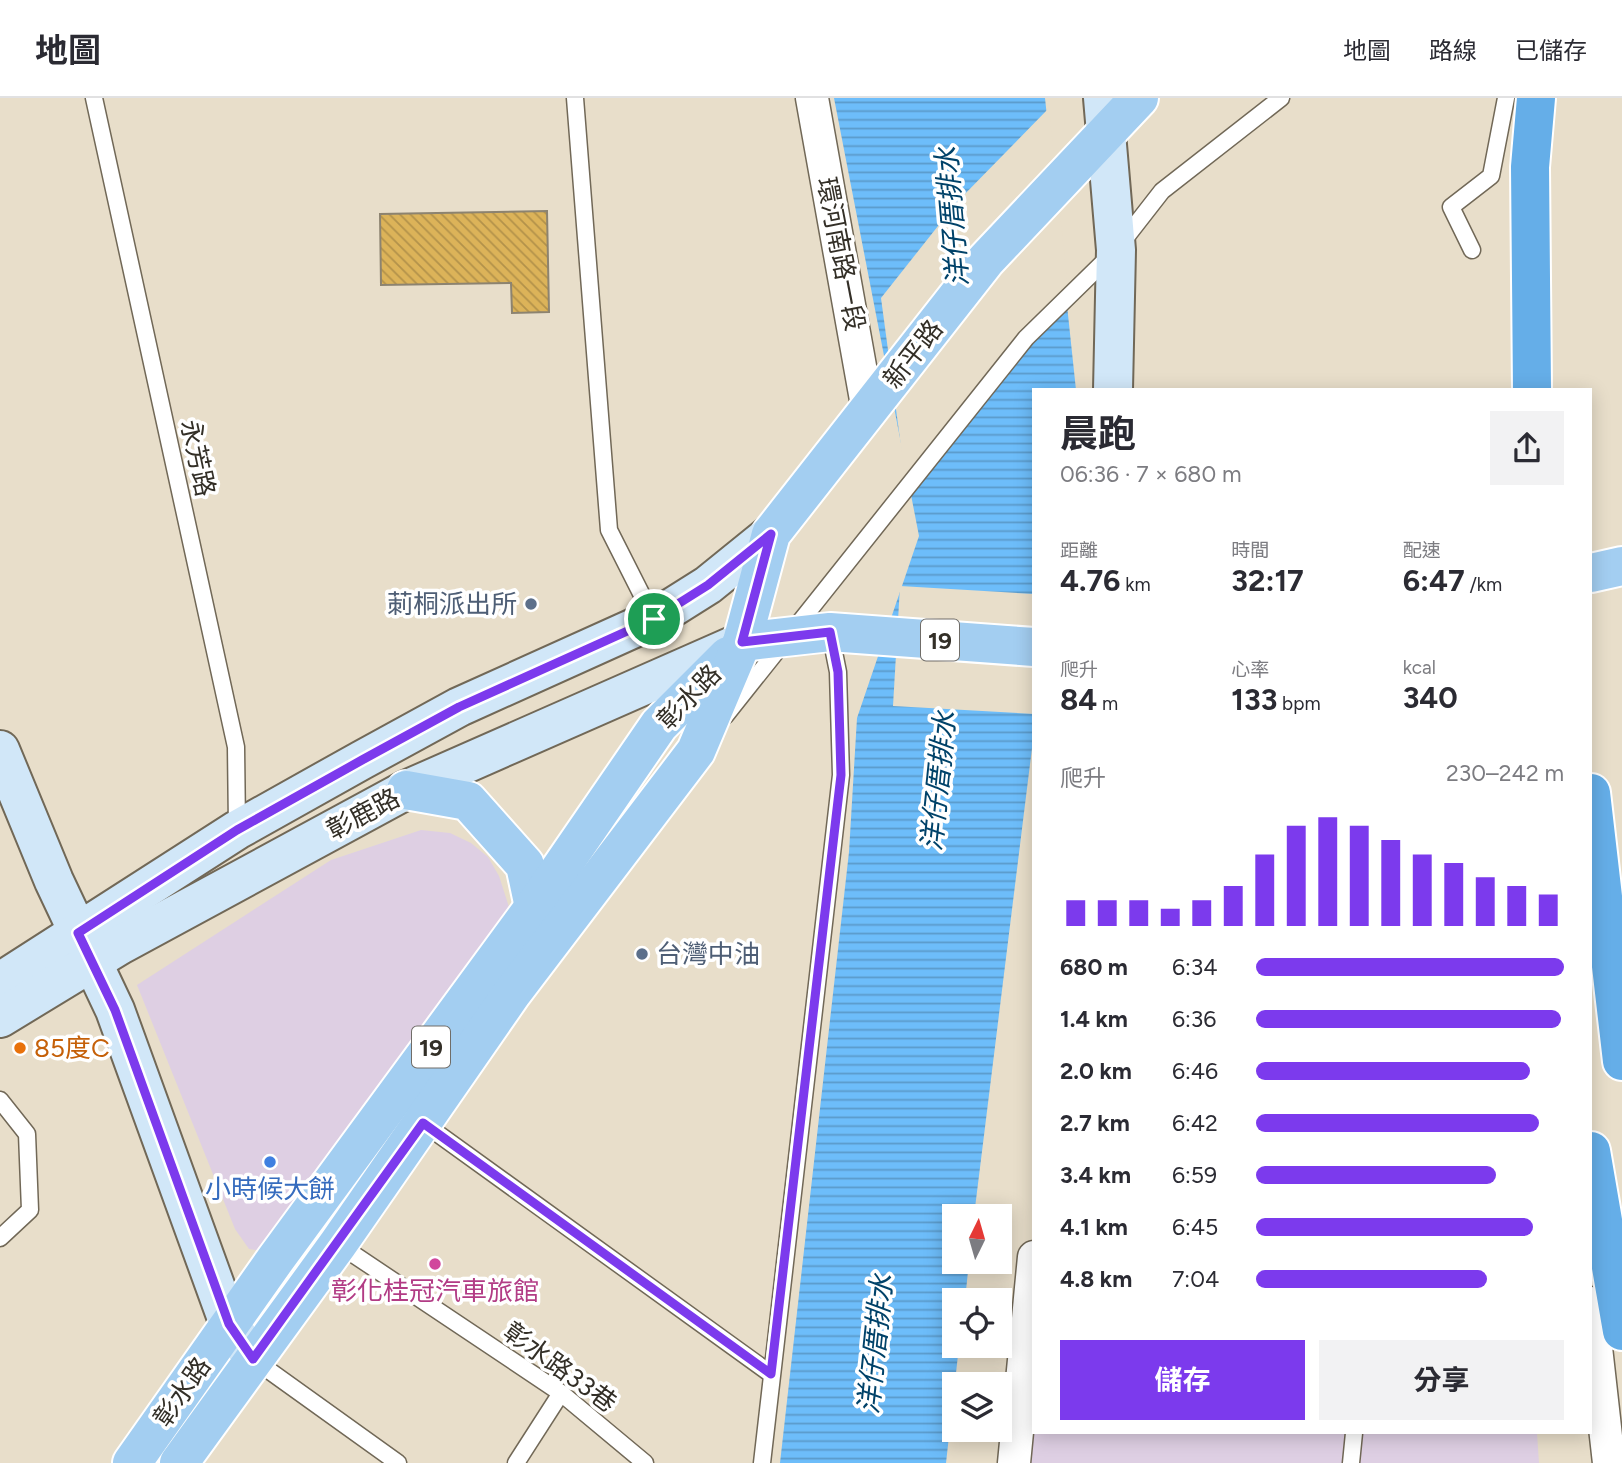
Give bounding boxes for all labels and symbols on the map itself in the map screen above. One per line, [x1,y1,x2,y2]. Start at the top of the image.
water label: 洋仔厝排水 [929,144,975,288]
street label: 環河南路一段 [810,174,872,334]
street label: 新平路 [876,313,950,395]
street label: 永芳路 [174,417,222,499]
place label: 莿桐派出所 [387,588,517,620]
pin [624,589,684,649]
marker: 莿桐派出所 [523,596,539,612]
road number: 19 [921,620,959,660]
street label: 彰水路 [650,658,728,736]
water label: 洋仔厝排水 [914,708,962,852]
street label: 彰鹿路 [321,782,405,846]
place label: 台灣中油 [656,938,760,970]
marker: 台灣中油 [634,946,650,962]
road number: 19 [412,1027,450,1068]
place label: 85度C [34,1032,110,1064]
marker: 85度C [12,1040,28,1056]
marker: 小時候大餅 [262,1154,278,1170]
place label: 小時候大餅 [205,1173,335,1205]
north arrow [942,1204,1012,1274]
marker: 彰化桂冠汽車旅館 [427,1256,443,1272]
water label: 洋仔厝排水 [851,1271,899,1415]
place label: 彰化桂冠汽車旅館 [331,1275,539,1307]
street label: 彰水路33巷 [497,1315,623,1419]
street label: 彰水路 [147,1351,217,1433]

